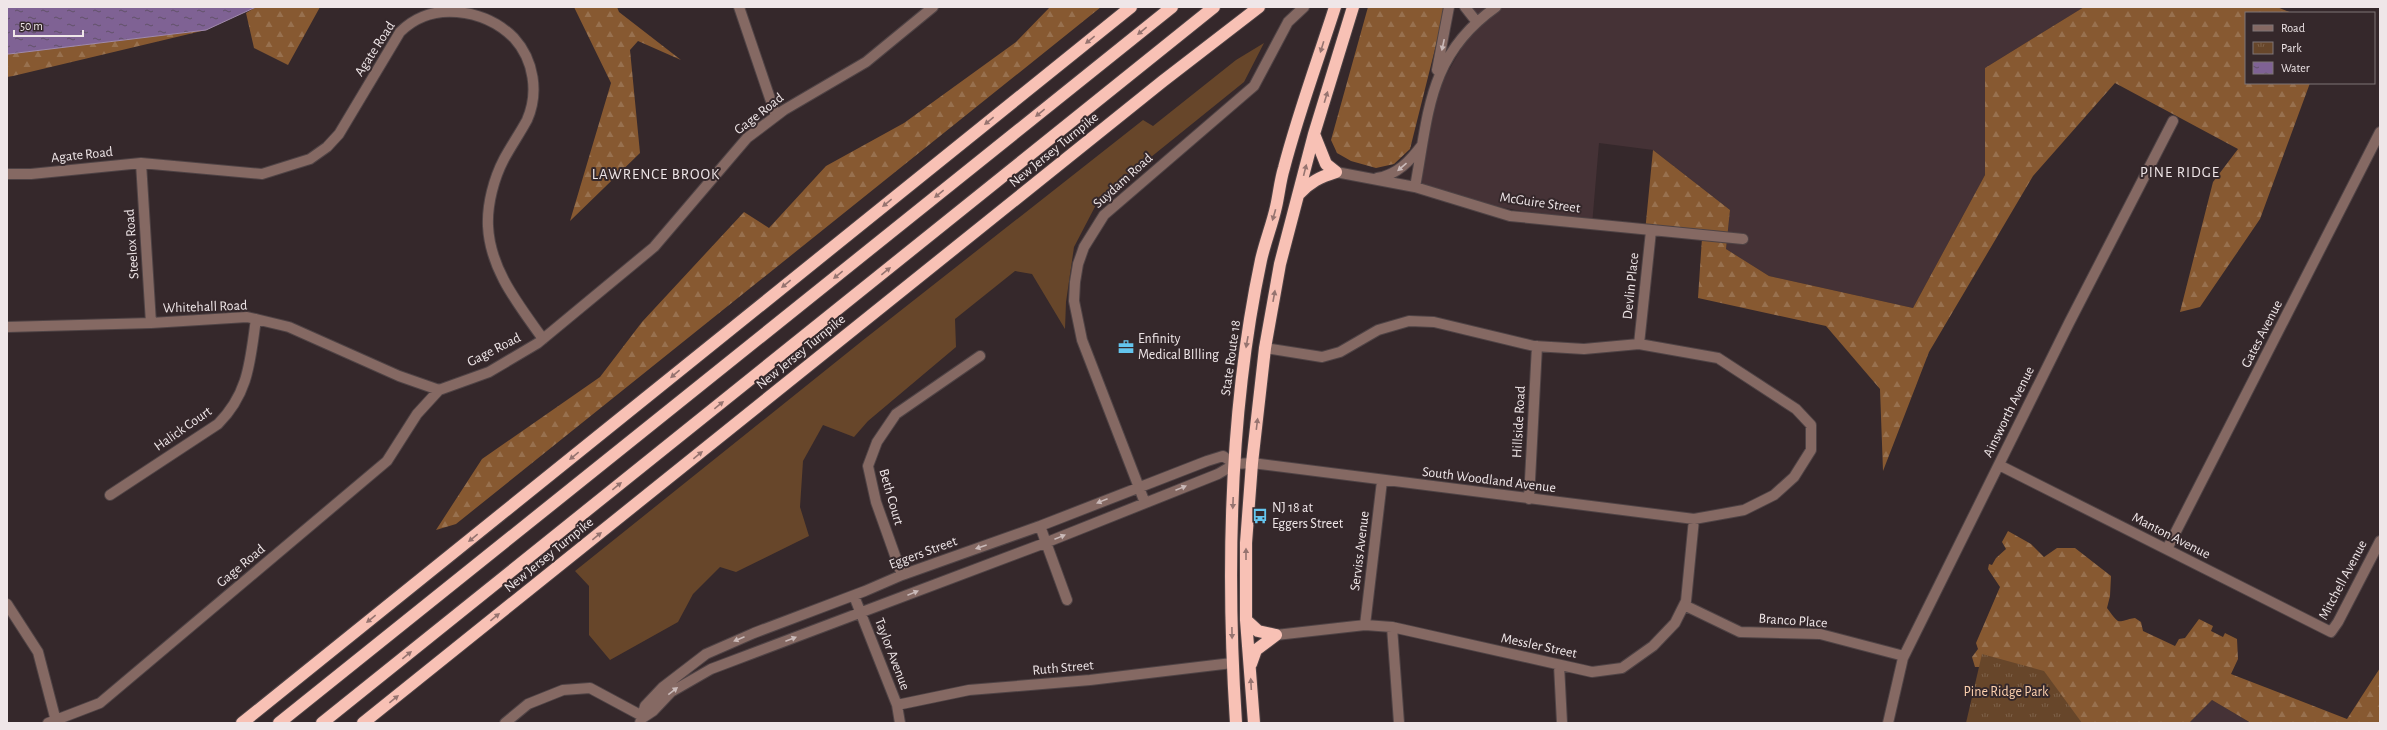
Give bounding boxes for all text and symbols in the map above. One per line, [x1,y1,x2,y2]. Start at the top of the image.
scale bar [14,12,83,38]
legend [2245,12,2375,84]
street label: Agate Road [352,19,398,79]
text: 50 m [20,20,43,32]
text: Road [2281,22,2305,34]
one-way arrow [1136,27,1147,36]
one-way arrow [1085,36,1095,45]
one-way arrow [1439,39,1445,51]
one-way arrow [1319,42,1325,54]
text: Park [2281,42,2302,54]
text: Water [2281,62,2310,74]
street label: Gage Road [732,91,786,137]
one-way arrow [1323,91,1329,103]
one-way arrow [1035,108,1046,117]
street label: New Jersey Turnpike [1007,110,1101,190]
one-way arrow [983,117,994,126]
street label: Agate Road [50,145,114,165]
street label: Suydam Road [1091,151,1155,211]
one-way arrow [1397,162,1408,171]
one-way arrow [1303,163,1309,176]
district label: PINE RIDGE [2140,165,2220,180]
district label: LAWRENCE BROOK [592,167,720,182]
one-way arrow [934,190,944,198]
street label: McGuire Street [1499,190,1582,216]
one-way arrow [882,198,893,207]
street label: Steelox Road [123,209,141,279]
one-way arrow [1271,209,1277,221]
street label: Devlin Place [1621,252,1641,320]
one-way arrow [880,266,891,275]
one-way arrow [832,271,843,280]
one-way arrow [780,280,791,288]
one-way arrow [1272,290,1278,302]
street label: Gates Avenue [2239,298,2285,370]
street label: Whitehall Road [162,299,248,315]
street label: New Jersey Turnpike [754,312,848,392]
street label: State Route 18 [1219,319,1243,397]
street label: Gage Road [465,331,523,369]
place label: Enfinity Medical BIlling [1138,332,1219,362]
one-way arrow [1244,335,1250,348]
office icon: Enfinity Medical BIlling [1117,338,1135,356]
street label: Ainsworth Avenue [1981,364,2037,460]
one-way arrow [669,369,680,378]
street label: Hillside Road [1510,386,1528,458]
one-way arrow [713,400,724,409]
street label: Halick Court [152,404,215,454]
one-way arrow [1253,418,1260,430]
one-way arrow [693,450,704,459]
one-way arrow [569,452,580,461]
street label: South Woodland Avenue [1421,465,1557,495]
street label: Beth Court [876,467,906,527]
one-way arrow [612,482,623,490]
one-way arrow [1175,485,1187,491]
one-way arrow [1230,497,1236,510]
one-way arrow [1096,499,1108,505]
place label: NJ 18 at Eggers Street [1272,501,1344,531]
bus stop icon: NJ 18 at Eggers Street [1251,507,1269,525]
street label: Serviss Avenue [1348,510,1372,592]
street label: Manton Avenue [2130,510,2212,562]
street label: New Jersey Turnpike [502,515,596,595]
one-way arrow [591,531,602,540]
one-way arrow [467,533,478,542]
one-way arrow [1055,533,1067,539]
street label: Eggers Street [887,534,959,572]
street label: Mitchell Avenue [2316,538,2370,622]
street label: Gage Road [214,542,268,590]
one-way arrow [974,544,986,550]
one-way arrow [1243,547,1249,560]
one-way arrow [907,589,919,595]
street label: Branco Place [1758,612,1828,630]
one-way arrow [490,613,501,622]
one-way arrow [366,615,377,623]
street label: Taylor Avenue [872,616,912,692]
one-way arrow [1229,627,1235,640]
street label: Messler Street [1500,631,1579,661]
one-way arrow [786,635,798,641]
one-way arrow [733,637,745,643]
one-way arrow [401,650,412,659]
street label: Ruth Street [1032,658,1095,678]
one-way arrow [1248,678,1255,690]
park label: Pine Ridge Park [1964,685,2049,699]
one-way arrow [667,687,678,696]
one-way arrow [388,694,399,703]

